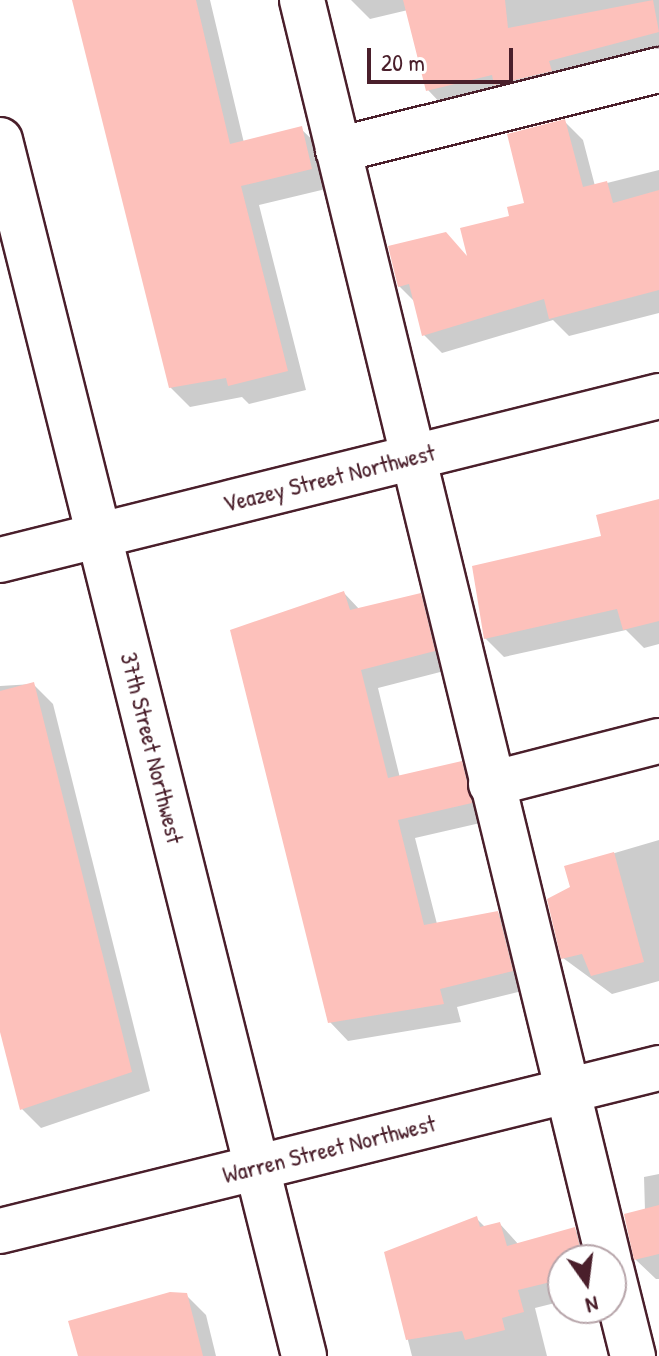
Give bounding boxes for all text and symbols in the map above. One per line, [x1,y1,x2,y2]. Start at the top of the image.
scale bar [371,32,517,82]
text: 20 m [381,46,425,78]
street label: Veazey Street Northwest [220,438,438,518]
street label: 37th Street Northwest [114,649,190,847]
street label: Warren Street Northwest [220,1109,438,1189]
north arrow [547,1244,627,1324]
text: N [583,1289,602,1321]

